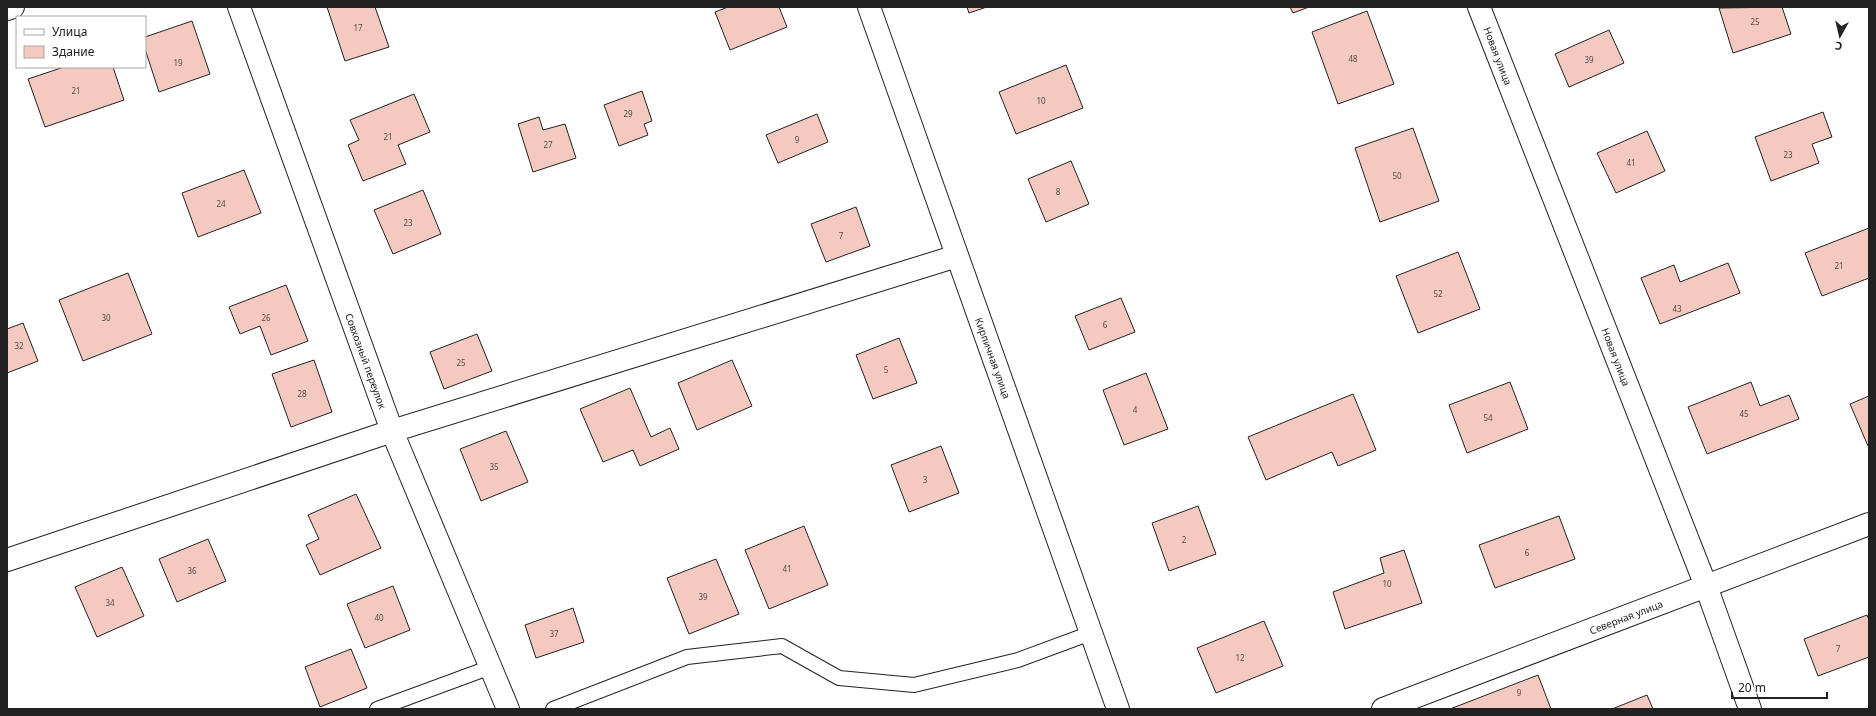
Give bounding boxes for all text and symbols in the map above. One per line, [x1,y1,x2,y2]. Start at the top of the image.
legend [16,16,146,68]
house number: 25 [1750,16,1760,27]
north arrow [1820,16,1860,56]
house number: 17 [353,22,363,33]
text: Улица [52,23,87,40]
street label: Новая улица [1480,25,1516,87]
text: С [1834,38,1843,54]
text: Здание [52,43,95,60]
house number: 48 [1348,53,1358,64]
house number: 39 [1584,54,1594,65]
house number: 19 [173,57,183,68]
house number: 21 [71,85,81,96]
house number: 10 [1036,95,1046,106]
house number: 29 [623,108,633,119]
house number: 21 [383,131,393,142]
house number: 9 [795,134,800,145]
house number: 27 [543,139,553,150]
house number: 23 [1783,149,1793,160]
house number: 41 [1626,157,1636,168]
house number: 50 [1392,170,1402,181]
house number: 8 [1056,186,1061,197]
house number: 24 [216,198,226,209]
house number: 23 [403,217,413,228]
house number: 7 [839,230,844,241]
house number: 21 [1834,260,1844,271]
house number: 52 [1433,288,1443,299]
house number: 43 [1672,303,1682,314]
street label: Совхозный переулок [342,311,390,411]
house number: 30 [101,312,111,323]
house number: 26 [261,312,271,323]
street label: Кирпичная улица [972,316,1014,400]
house number: 6 [1103,319,1108,330]
street label: Новая улица [1598,326,1634,388]
house number: 32 [14,340,24,351]
house number: 25 [456,357,466,368]
house number: 5 [884,364,889,375]
house number: 28 [297,388,307,399]
house number: 4 [1133,404,1138,415]
house number: 45 [1739,408,1749,419]
house number: 54 [1483,412,1493,423]
house number: 35 [489,461,499,472]
house number: 3 [923,474,928,485]
house number: 2 [1182,534,1187,545]
house number: 6 [1525,547,1530,558]
house number: 41 [782,563,792,574]
house number: 36 [187,565,197,576]
house number: 10 [1382,578,1392,589]
house number: 39 [698,591,708,602]
house number: 34 [105,597,115,608]
street label: Северная улица [1587,597,1665,637]
house number: 40 [374,612,384,623]
house number: 37 [549,628,559,639]
house number: 7 [1836,643,1841,654]
house number: 12 [1235,652,1245,663]
scale bar [1732,674,1827,700]
text: 20 m [1738,679,1766,696]
house number: 9 [1517,687,1522,698]

